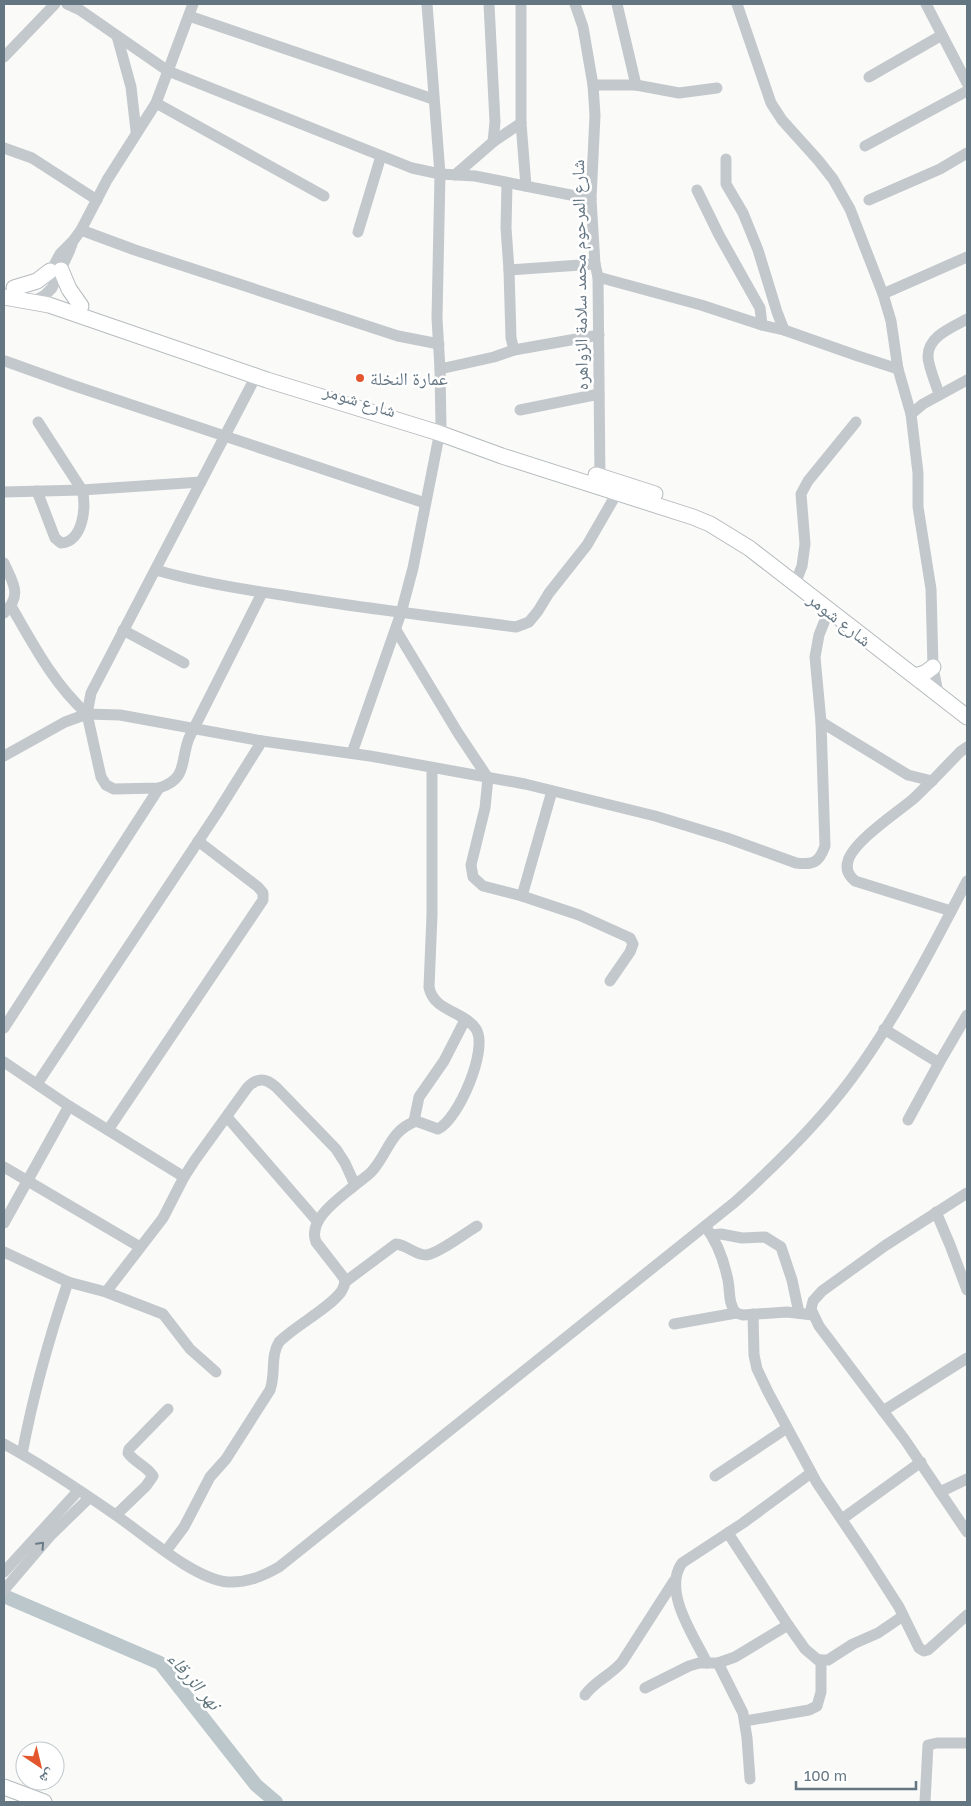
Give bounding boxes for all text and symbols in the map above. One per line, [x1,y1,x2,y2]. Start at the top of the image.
street label: شارع المرحوم محمد سلامة الزواهره [566,159,594,391]
place label: عمارة النخلة [370,367,448,389]
marker: عمارة النخلة [354,372,366,384]
street label: شارع شومر [320,378,399,422]
street label: شارع شومر [802,587,876,651]
one-way arrow [35,1542,44,1551]
water label: نهر الزرقاء [164,1646,228,1716]
north arrow [15,1741,65,1791]
scale bar [796,1758,916,1790]
text: ش [36,1765,59,1788]
text: 100 m [804,1766,847,1784]

